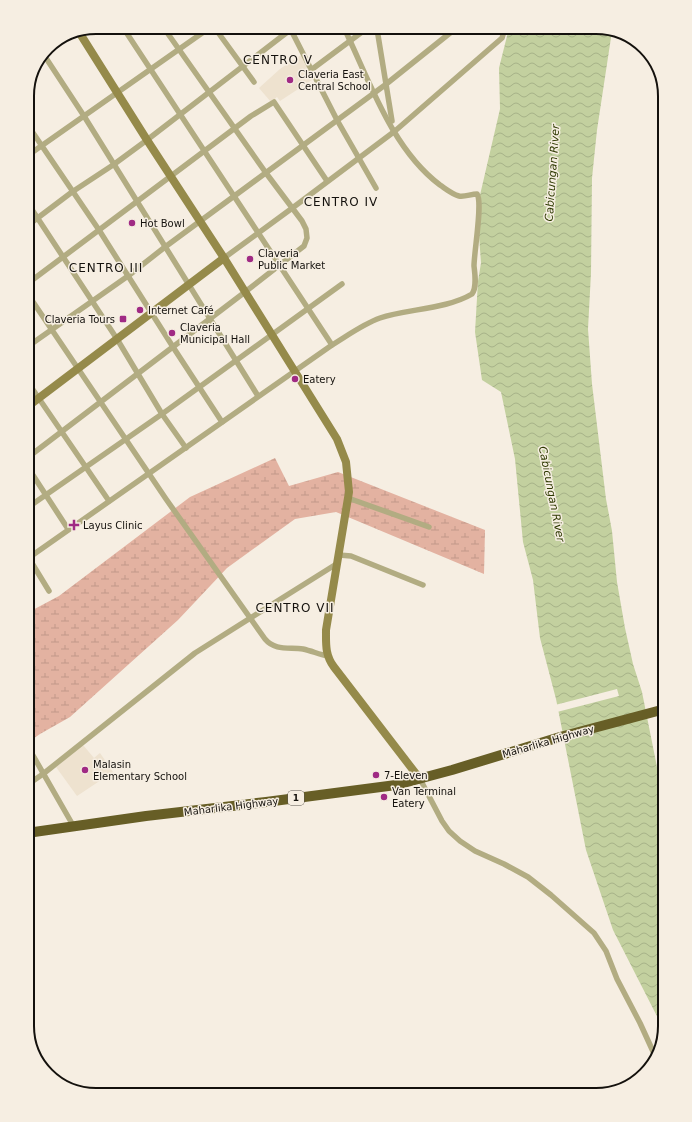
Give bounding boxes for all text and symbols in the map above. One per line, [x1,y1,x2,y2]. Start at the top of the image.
district label: CENTRO V [243,53,313,67]
place label: Claveria East Central School [298,69,371,92]
marker: Claveria East Central School [285,75,295,85]
water label: Cabicungan River [543,123,562,222]
district label: CENTRO IV [304,195,378,209]
marker: Hot Bowl [127,218,137,228]
place label: Hot Bowl [140,218,185,229]
place label: Claveria Public Market [258,248,325,271]
marker: Claveria Public Market [245,254,255,264]
district label: CENTRO III [69,261,143,275]
marker: Internet Café [135,305,145,315]
place label: Internet Café [148,305,214,316]
place label: Claveria Tours [45,314,115,325]
marker: Claveria Tours [118,314,128,324]
place label: Claveria Municipal Hall [180,322,250,345]
marker: Claveria Municipal Hall [167,328,177,338]
marker: Eatery [290,374,300,384]
place label: Eatery [303,374,336,385]
water label: Cabicungan River [536,445,567,544]
marker: Layus Clinic [68,519,80,531]
place label: Layus Clinic [83,520,143,531]
district label: CENTRO VII [255,601,335,615]
street label: Maharlika Highway [501,723,595,760]
place label: Malasin Elementary School [93,759,187,782]
marker: Malasin Elementary School [80,765,90,775]
marker: 7-Eleven [371,770,381,780]
place label: 7-Eleven [384,770,428,781]
place label: Van Terminal Eatery [392,786,456,809]
road number: 1 [288,791,304,805]
marker: Van Terminal Eatery [379,792,389,802]
street label: Maharlika Highway [183,795,279,818]

